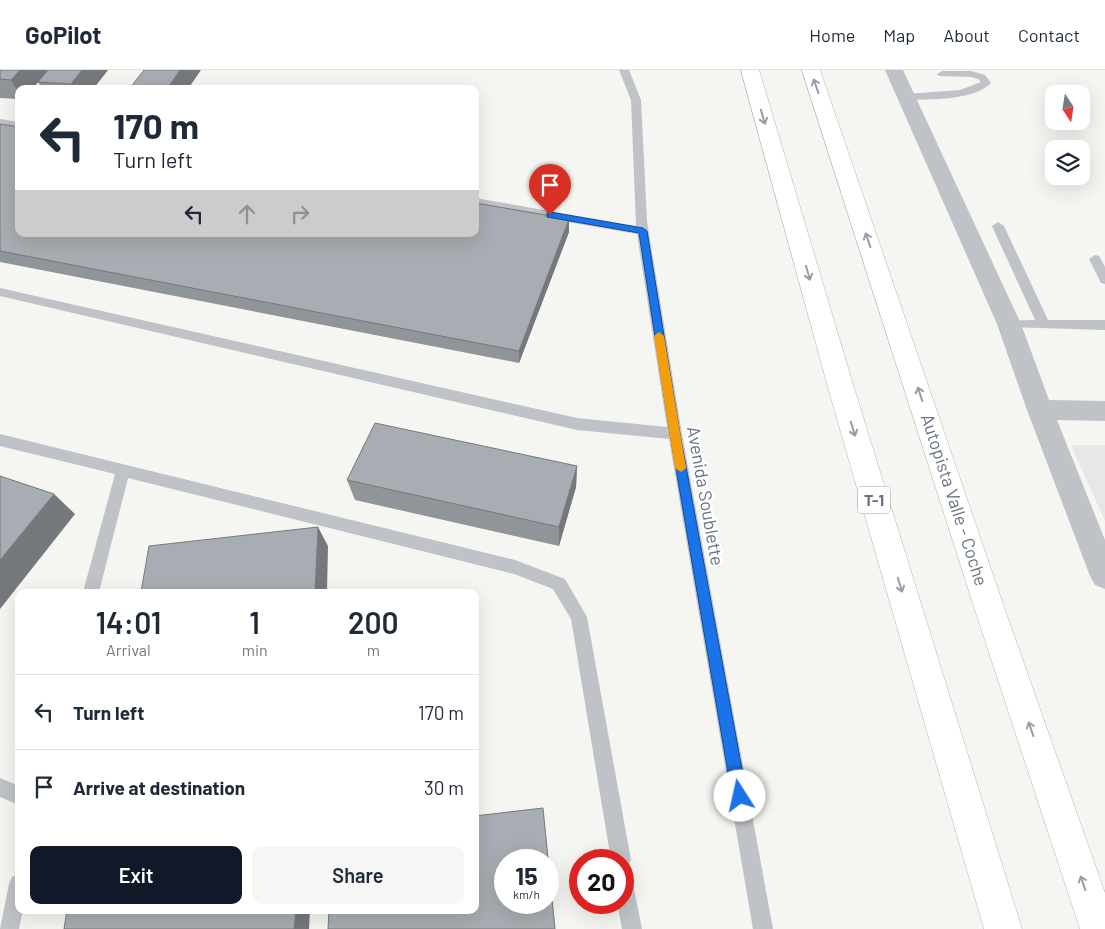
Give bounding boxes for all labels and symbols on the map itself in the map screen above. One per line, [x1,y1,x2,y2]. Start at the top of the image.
one-way arrow [811,79,820,94]
north arrow [1045,85,1090,130]
one-way arrow [759,108,769,124]
pin [529,164,571,215]
one-way arrow [863,233,872,248]
one-way arrow [803,265,813,281]
one-way arrow [914,386,924,402]
street label: Autopista Valle - Coche [917,411,993,588]
one-way arrow [849,421,859,437]
street label: Avenida Soublette [683,424,729,567]
road number: T-1 [858,486,890,514]
one-way arrow [895,576,905,592]
one-way arrow [1025,721,1035,737]
position arrow [713,769,765,821]
speed limit sign: 20 [569,849,634,914]
one-way arrow [1078,875,1088,891]

